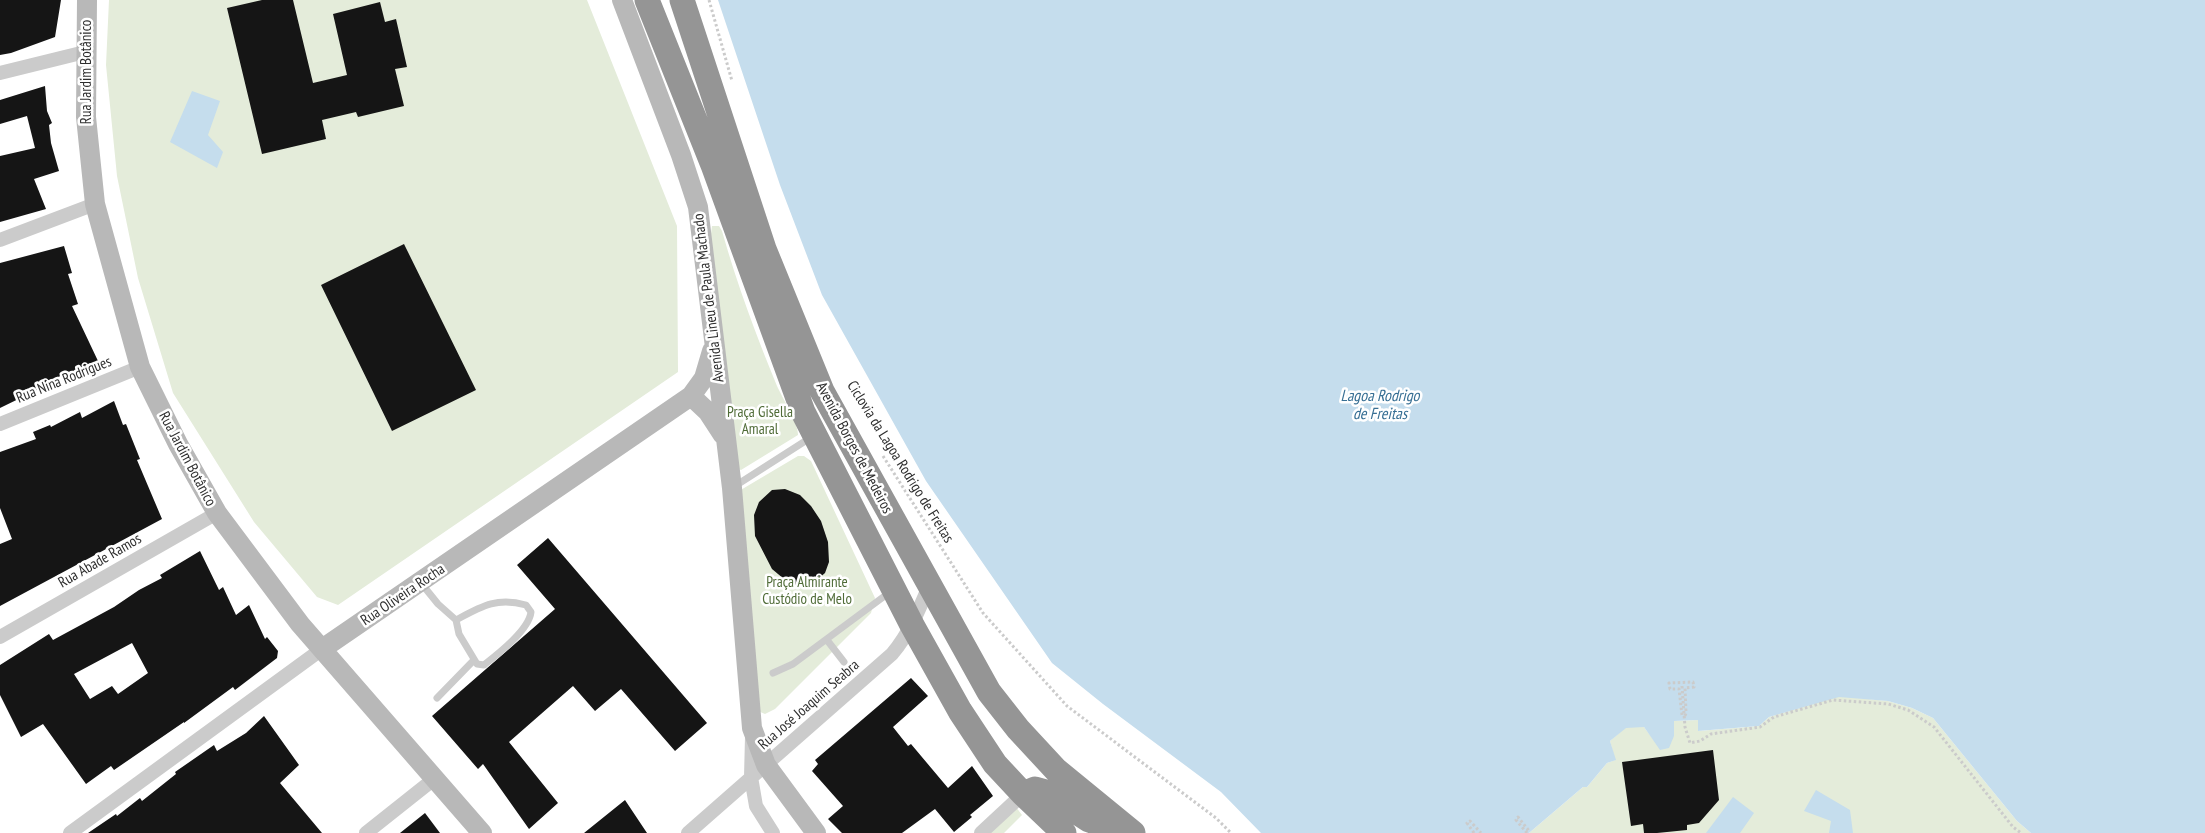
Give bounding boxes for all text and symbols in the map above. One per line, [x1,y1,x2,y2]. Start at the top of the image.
street label: Rua Jardim Botânico [78,20,96,124]
street label: Avenida Lineu de Paula Machado [690,213,728,383]
street label: Rua Nina Rodrigues [14,353,114,407]
street label: Ciclovia da Lagoa Rodrigo de Freitas [843,378,957,546]
street label: Avenida Borges de Medeiros [812,379,896,517]
water label: Lagoa Rodrigo de Freitas [1340,386,1420,424]
park label: Praça Gisella Amaral [727,404,793,439]
street label: Rua Jardim Botânico [155,409,219,509]
street label: Rua Abade Ramos [55,530,145,592]
street label: Rua Oliveira Rocha [358,560,448,630]
park label: Praça Almirante Custódio de Melo [762,574,852,609]
street label: Rua José Joaquim Seabra [755,656,863,754]

